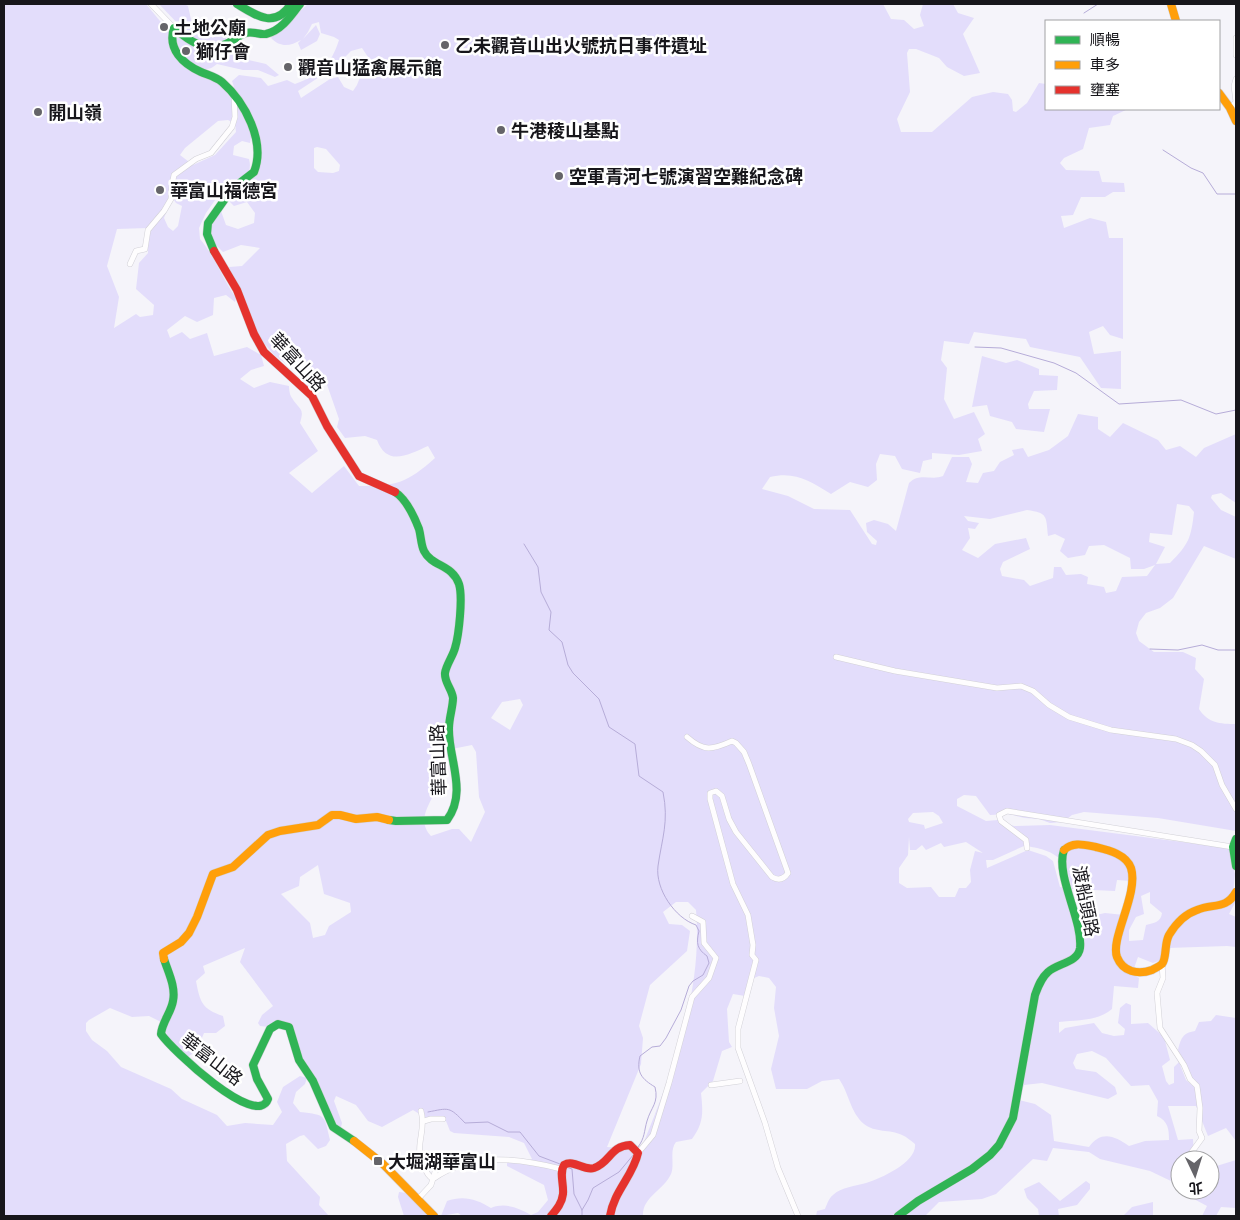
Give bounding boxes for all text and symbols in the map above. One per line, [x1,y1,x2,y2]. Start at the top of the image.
place label: 土地公廟 [174,16,246,39]
legend [1045,20,1220,110]
marker: 土地公廟 [158,21,170,33]
text: 順暢 [1090,30,1120,49]
place label: 乙未觀音山出火號抗日事件遺址 [455,34,707,57]
marker: 乙未觀音山出火號抗日事件遺址 [439,39,451,51]
place label: 獅仔會 [196,40,251,63]
marker: 獅仔會 [180,45,192,57]
text: 車多 [1090,55,1120,74]
place label: 觀音山猛禽展示館 [298,56,442,79]
marker: 觀音山猛禽展示館 [282,61,294,73]
text: 壅塞 [1090,80,1120,99]
place label: 開山嶺 [48,101,102,124]
marker: 開山嶺 [32,106,44,118]
place label: 牛港稜山基點 [511,119,619,142]
marker: 牛港稜山基點 [495,124,507,136]
place label: 空軍青河七號演習空難紀念碑 [569,165,803,188]
marker: 空軍青河七號演習空難紀念碑 [553,170,565,182]
place label: 華富山福德宮 [170,179,278,202]
marker: 華富山福德宮 [154,184,166,196]
street label: 華富山路 [265,328,331,396]
street label: 華富山路 [425,724,451,796]
street label: 渡船頭路 [1068,863,1104,939]
street label: 華富山路 [177,1028,247,1090]
place label: 大堀湖華富山 [388,1150,496,1173]
north arrow [1170,1150,1220,1200]
marker: 大堀湖華富山 [372,1155,384,1167]
text: 北 [1188,1179,1204,1197]

